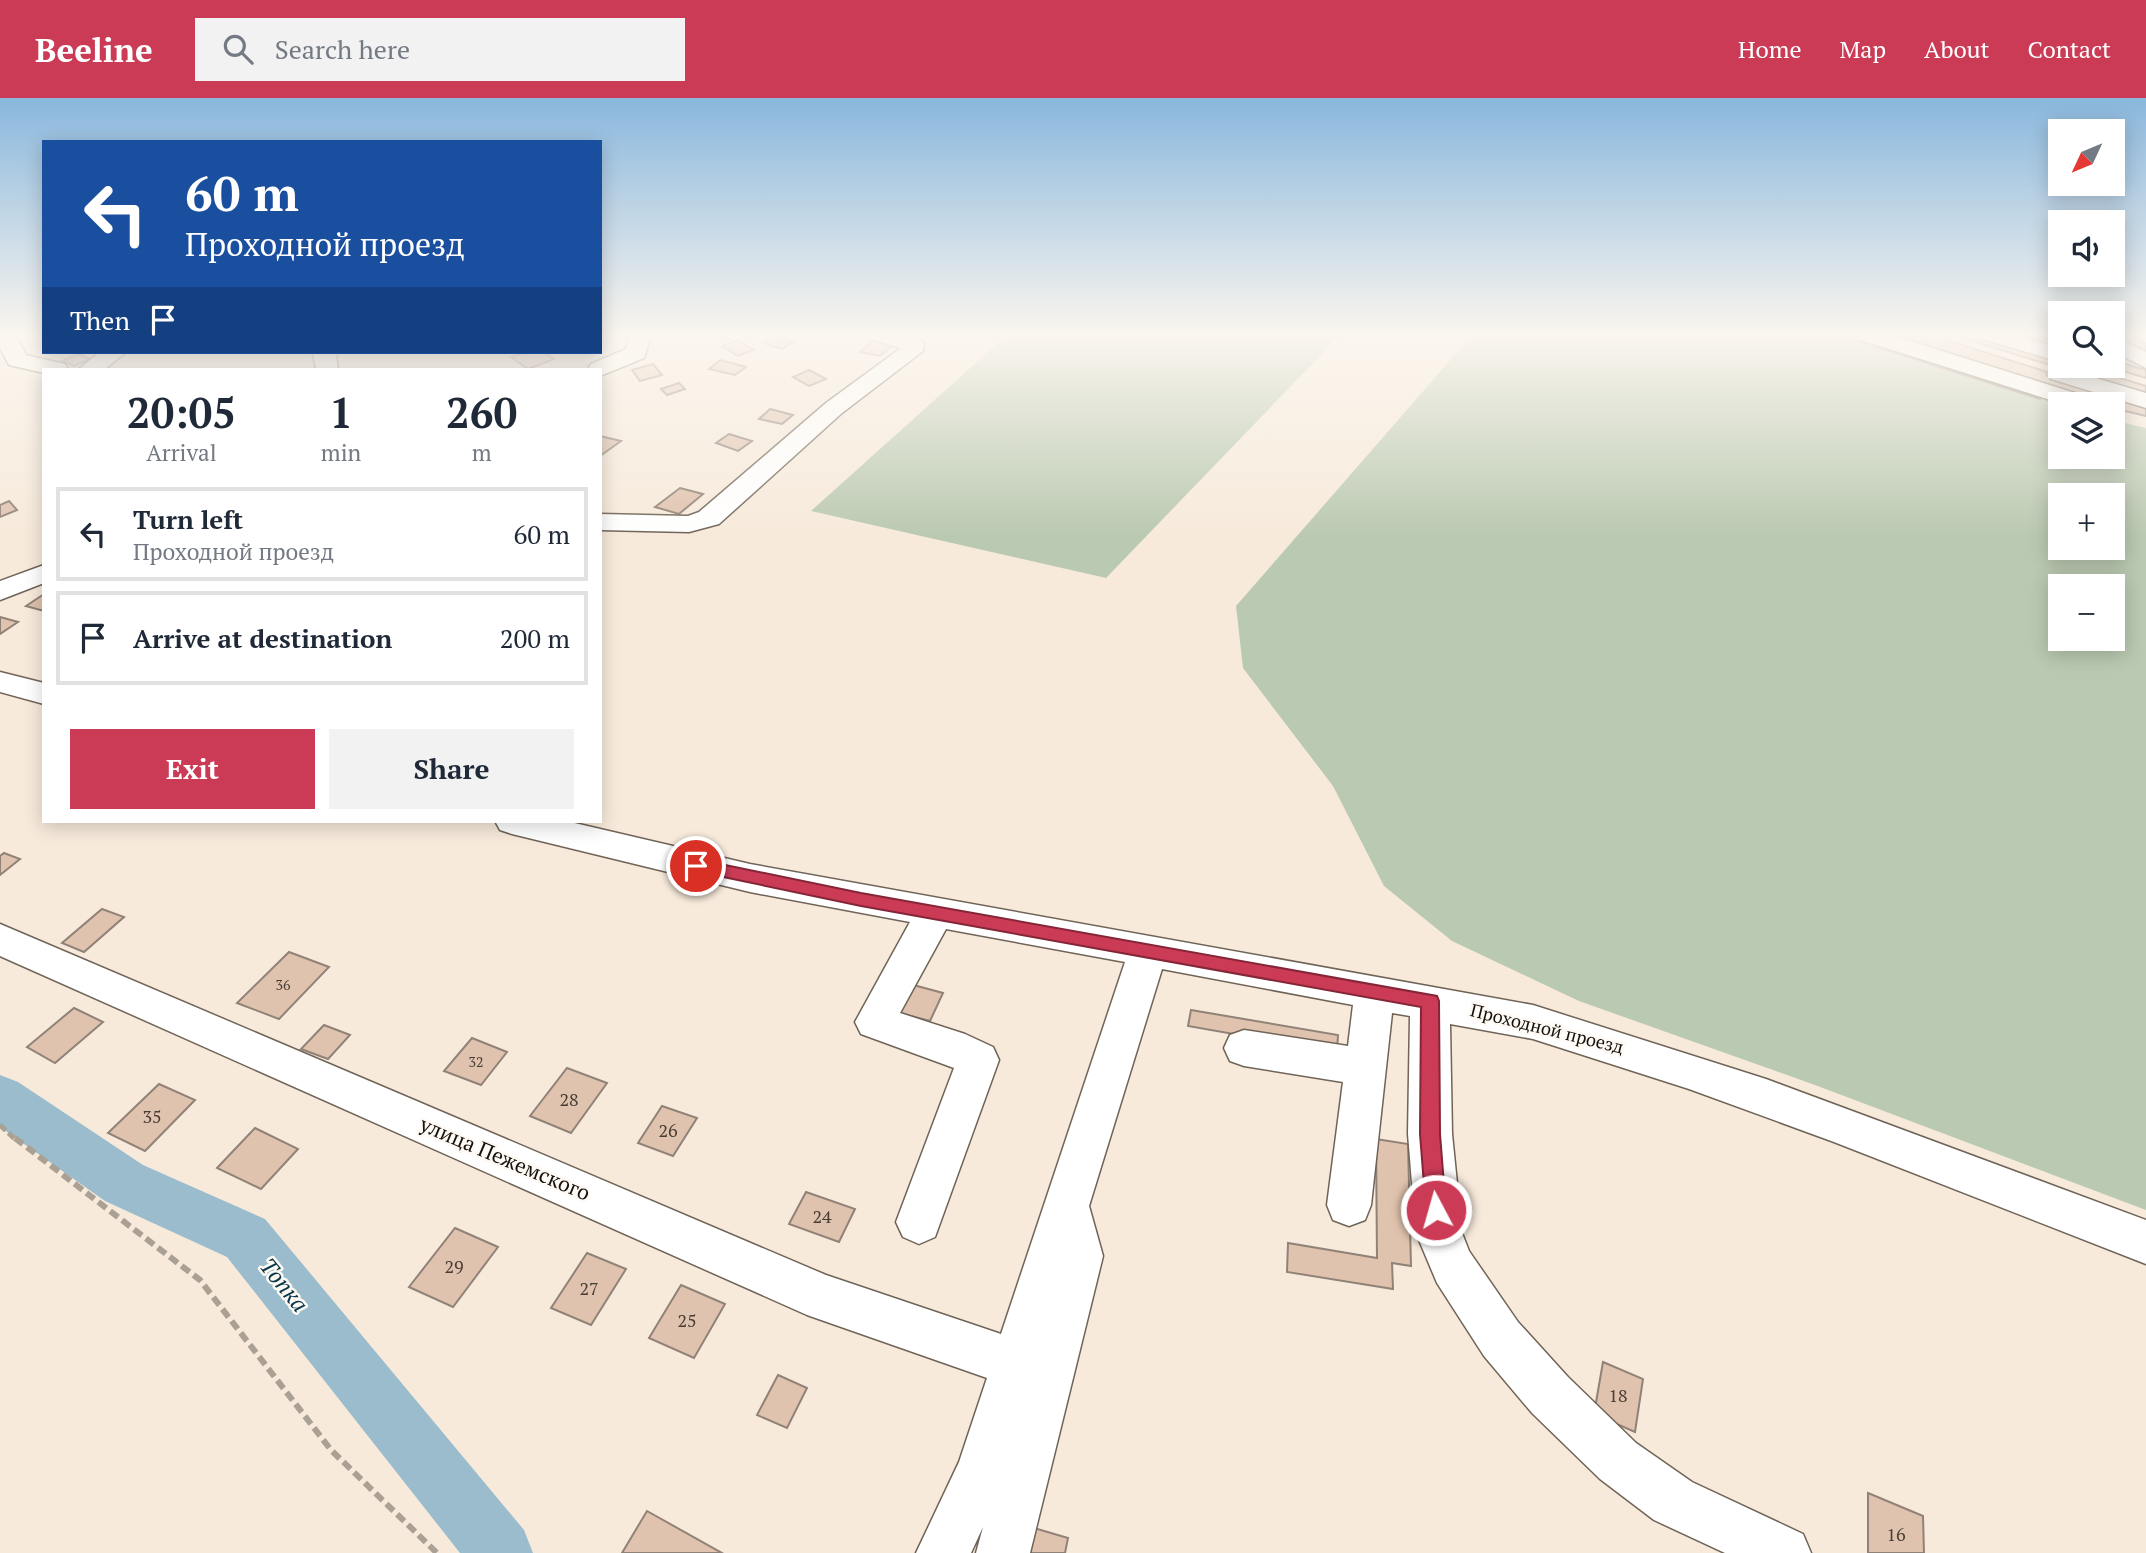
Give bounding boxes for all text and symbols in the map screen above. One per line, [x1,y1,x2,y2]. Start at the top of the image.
search box [195,18,685,81]
text: Beeline [35,28,153,71]
icon: search [219,30,257,68]
text: Search here [275,32,410,66]
text: Home [1738,33,1802,65]
text: Map [1840,33,1886,65]
text: About [1924,33,1990,65]
text: Contact [2028,33,2111,65]
north arrow [2048,119,2124,196]
map controls [2048,119,2125,651]
text: 60 m [185,160,299,225]
icon: left [70,168,161,259]
button: sound [2048,210,2125,287]
text: Проходной проезд [185,223,465,265]
icon: arrive [144,301,182,339]
button: search [2048,301,2125,378]
text: Then [70,303,130,337]
text: 20:05 [127,384,236,440]
text: 1 [329,384,353,440]
text: 260 [446,384,517,440]
button: layers [2048,392,2125,469]
text: Arrival [146,437,217,468]
text: min [321,437,361,468]
text: m [472,437,492,468]
button: + [2048,483,2125,560]
text: Turn left [133,502,243,536]
icon: left [74,515,112,553]
text: 60 m [514,517,570,551]
text: Проходной проезд [133,536,334,567]
button: − [2048,574,2125,651]
icon: arrive [74,619,112,657]
text: Arrive at destination [133,621,392,655]
text: 200 m [500,621,570,655]
button: Exit [70,729,315,809]
button: Share [329,729,574,809]
pin [666,836,726,896]
icon: arrive [677,847,715,885]
house number: 36 [276,975,291,994]
street label: Проходной проезд [1468,997,1626,1059]
house number: 32 [469,1052,483,1071]
house number: 28 [559,1087,579,1111]
house number: 35 [142,1104,162,1128]
street label: улица Пежемского [415,1109,595,1207]
house number: 26 [658,1118,678,1142]
position arrow [1399,1173,1473,1247]
house number: 24 [812,1204,832,1228]
water label: Топка [253,1251,316,1318]
house number: 29 [444,1254,464,1278]
house number: 27 [579,1276,599,1300]
house number: 25 [677,1308,697,1332]
house number: 18 [1608,1383,1628,1407]
house number: 16 [1886,1522,1906,1546]

